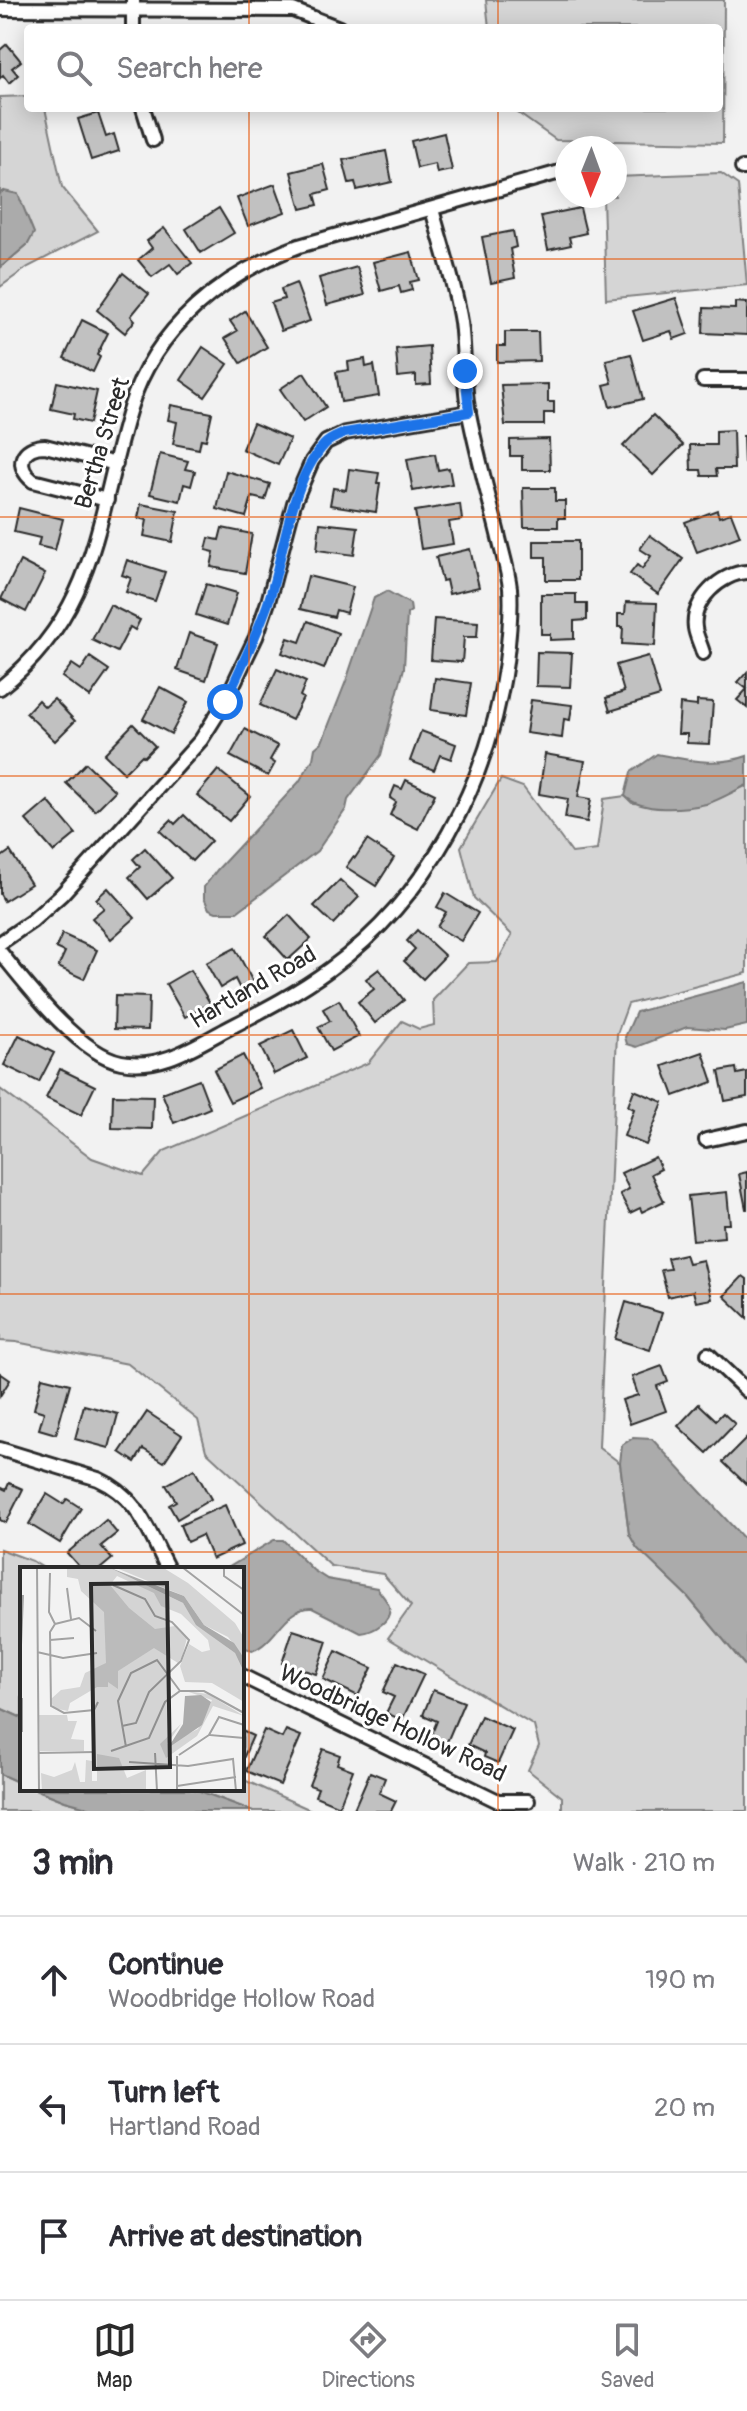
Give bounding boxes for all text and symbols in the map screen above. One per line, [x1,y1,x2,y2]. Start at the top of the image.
search box [24,24,723,112]
icon: search [52,46,96,90]
text: Search here [116,50,263,87]
north arrow [555,136,627,208]
route end [447,353,483,389]
street label: Bertha Street [69,373,136,513]
route start [207,684,243,720]
street label: Hartland Road [185,940,322,1035]
inset map [20,1567,244,1791]
street label: Woodbridge Hollow Road [275,1658,511,1789]
text: 3 min [32,1842,114,1885]
text: Walk · 210 m [573,1847,715,1879]
text: Continue [108,1946,223,1983]
icon: ahead [32,1958,76,2002]
text: 190 m [645,1964,715,1996]
text: Woodbridge Hollow Road [108,1983,375,2015]
text: Turn left [108,2074,219,2111]
icon: left [32,2086,76,2130]
text: 20 m [654,2092,715,2124]
text: Hartland Road [108,2111,261,2143]
icon: arrive [32,2214,76,2258]
text: Arrive at destination [108,2218,362,2255]
tab: Map [93,2318,137,2394]
tab: Directions [322,2318,415,2394]
tab: Saved [600,2318,654,2394]

